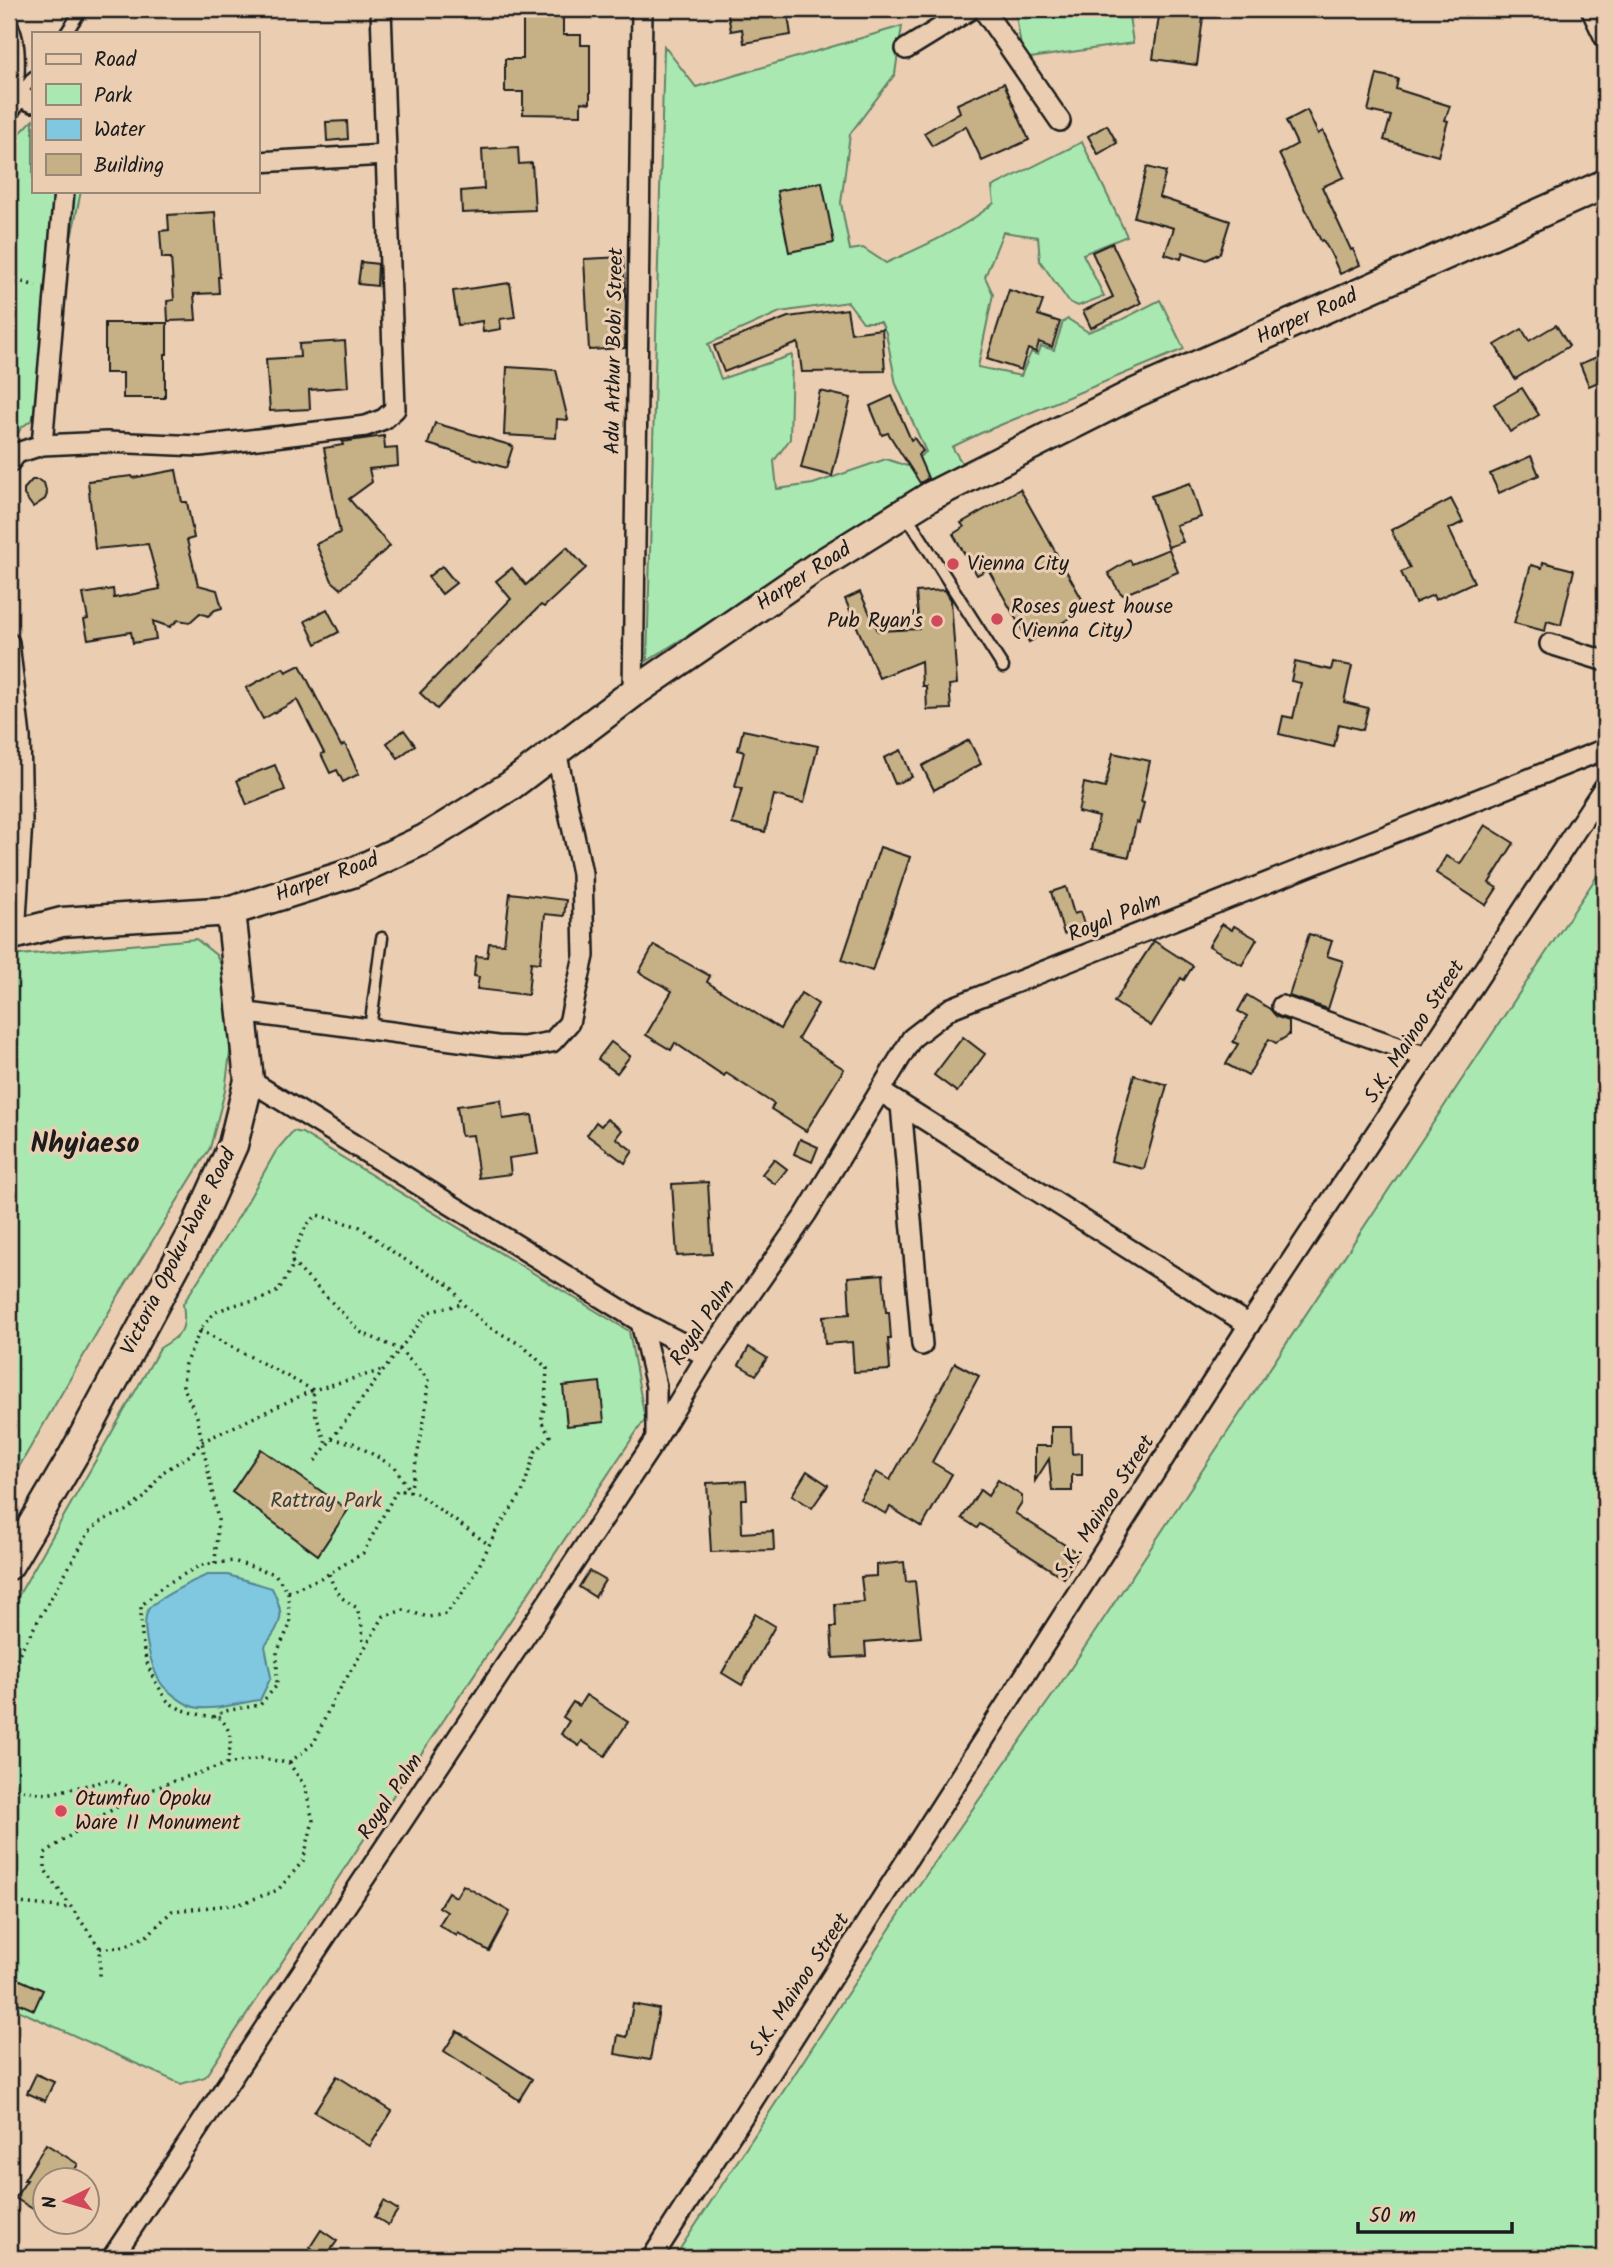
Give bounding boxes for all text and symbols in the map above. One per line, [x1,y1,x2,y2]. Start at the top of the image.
legend [32,32,259,192]
text: Road [94,44,137,77]
text: Park [94,80,132,113]
text: Water [94,114,146,147]
text: Building [94,150,164,183]
street label: Adu Arthur Bobi Street [597,246,633,455]
street label: Harper Road [1251,280,1363,354]
street label: Harper Road [750,534,859,620]
place label: Vienna City [967,548,1069,581]
marker: Vienna City [945,556,961,572]
place label: Roses guest house (Vienna City) [1011,591,1173,648]
place label: Pub Ryan's [827,605,923,638]
marker: Roses guest house (Vienna City) [989,611,1005,627]
marker: Pub Ryan's [929,613,945,629]
street label: Harper Road [271,844,384,912]
street label: Royal Palm [1063,884,1167,952]
street label: S.K. Mainoo Street [1356,953,1474,1110]
district label: Nhyiaeso [30,1122,140,1167]
street label: Victoria Opoku-Ware Road [112,1142,246,1361]
street label: Royal Palm [662,1273,744,1373]
street label: S.K. Mainoo Street [1046,1428,1164,1585]
park label: Rattray Park [270,1485,382,1518]
street label: Royal Palm [350,1747,432,1847]
place label: Otumfuo Opoku Ware II Monument [75,1783,241,1840]
marker: Otumfuo Opoku Ware II Monument [53,1803,69,1819]
street label: S.K. Mainoo Street [741,1906,859,2063]
north arrow [32,2166,102,2236]
scale bar [1358,2190,1512,2234]
text: N [36,2195,67,2210]
text: 50 m [1369,2200,1416,2233]

